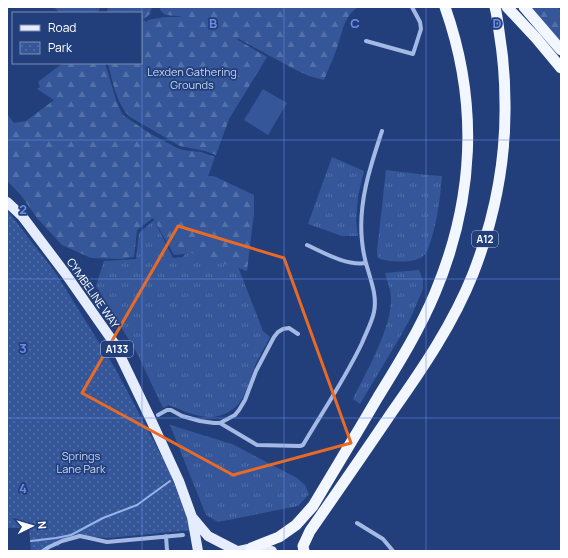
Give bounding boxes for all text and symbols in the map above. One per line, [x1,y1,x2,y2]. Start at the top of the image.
legend [12,12,142,64]
text: B [209,14,217,32]
text: C [350,14,360,32]
text: D [492,14,502,32]
text: Road [48,19,76,36]
text: Park [48,39,73,56]
park label: Lexden Gathering Grounds [147,64,237,92]
text: 2 [19,200,27,218]
road number: A12 [472,231,498,247]
street label: CYMBELINE WAY [64,255,124,331]
text: 3 [19,339,27,357]
road number: A133 [101,341,133,357]
park label: Springs Lane Park [57,448,106,476]
text: 4 [19,479,27,497]
north arrow [12,506,52,546]
text: N [35,520,50,530]

